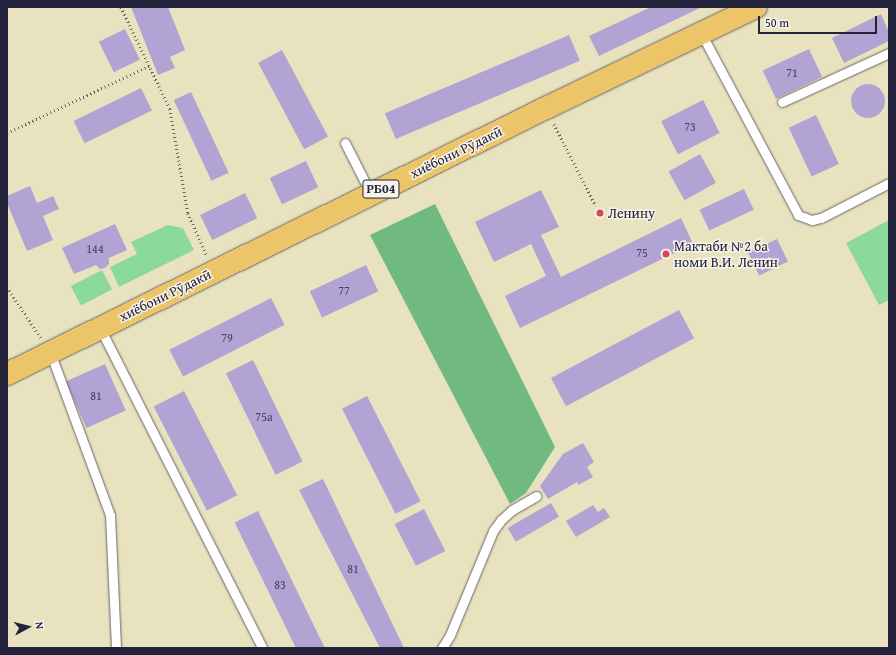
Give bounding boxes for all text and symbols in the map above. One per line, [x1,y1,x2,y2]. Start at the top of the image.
scale bar [760,8,879,34]
text: 50 m [765,14,789,31]
house number: 71 [786,66,798,80]
house number: 73 [684,120,696,134]
street label: хиёбони Рӯдакӣ [407,122,505,182]
road number: РБ04 [362,178,400,200]
place label: Ленину [608,205,655,221]
marker: Ленину [595,208,605,218]
place label: Мактаби №2 ба номи В.И. Ленин [674,238,778,270]
house number: 144 [86,242,104,256]
house number: 75 [636,246,648,260]
marker: Мактаби №2 ба номи В.И. Ленин [661,249,671,259]
street label: хиёбони Рӯдакӣ [116,265,214,325]
house number: 77 [338,284,350,298]
house number: 79 [221,331,233,345]
house number: 81 [90,389,102,403]
house number: 75а [255,410,273,424]
house number: 81 [347,562,359,576]
house number: 83 [274,578,286,592]
north arrow [8,607,48,647]
text: N [32,621,48,630]

